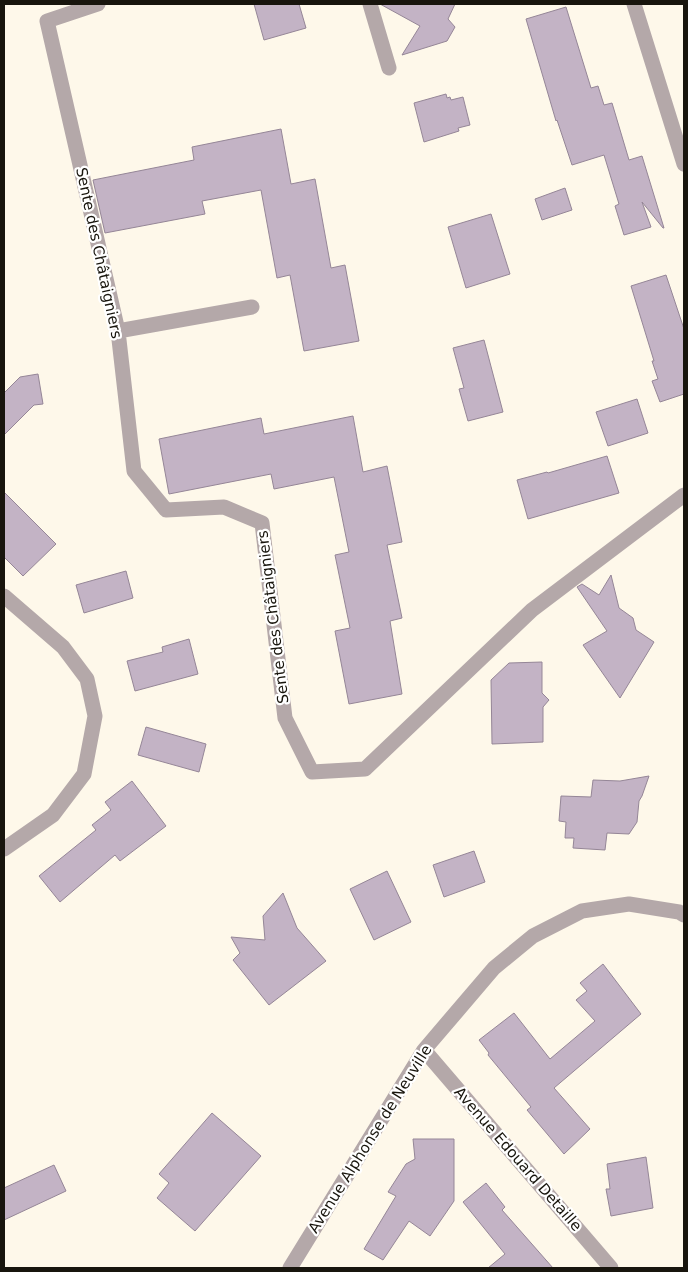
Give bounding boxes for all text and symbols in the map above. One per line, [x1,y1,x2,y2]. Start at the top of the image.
street label: Sente des Châtaigniers [72,166,126,340]
street label: Sente des Châtaigniers [253,529,293,705]
street label: Avenue Alphonse de Neuville [304,1042,436,1236]
street label: Avenue Edouard Detaille [450,1083,586,1235]

